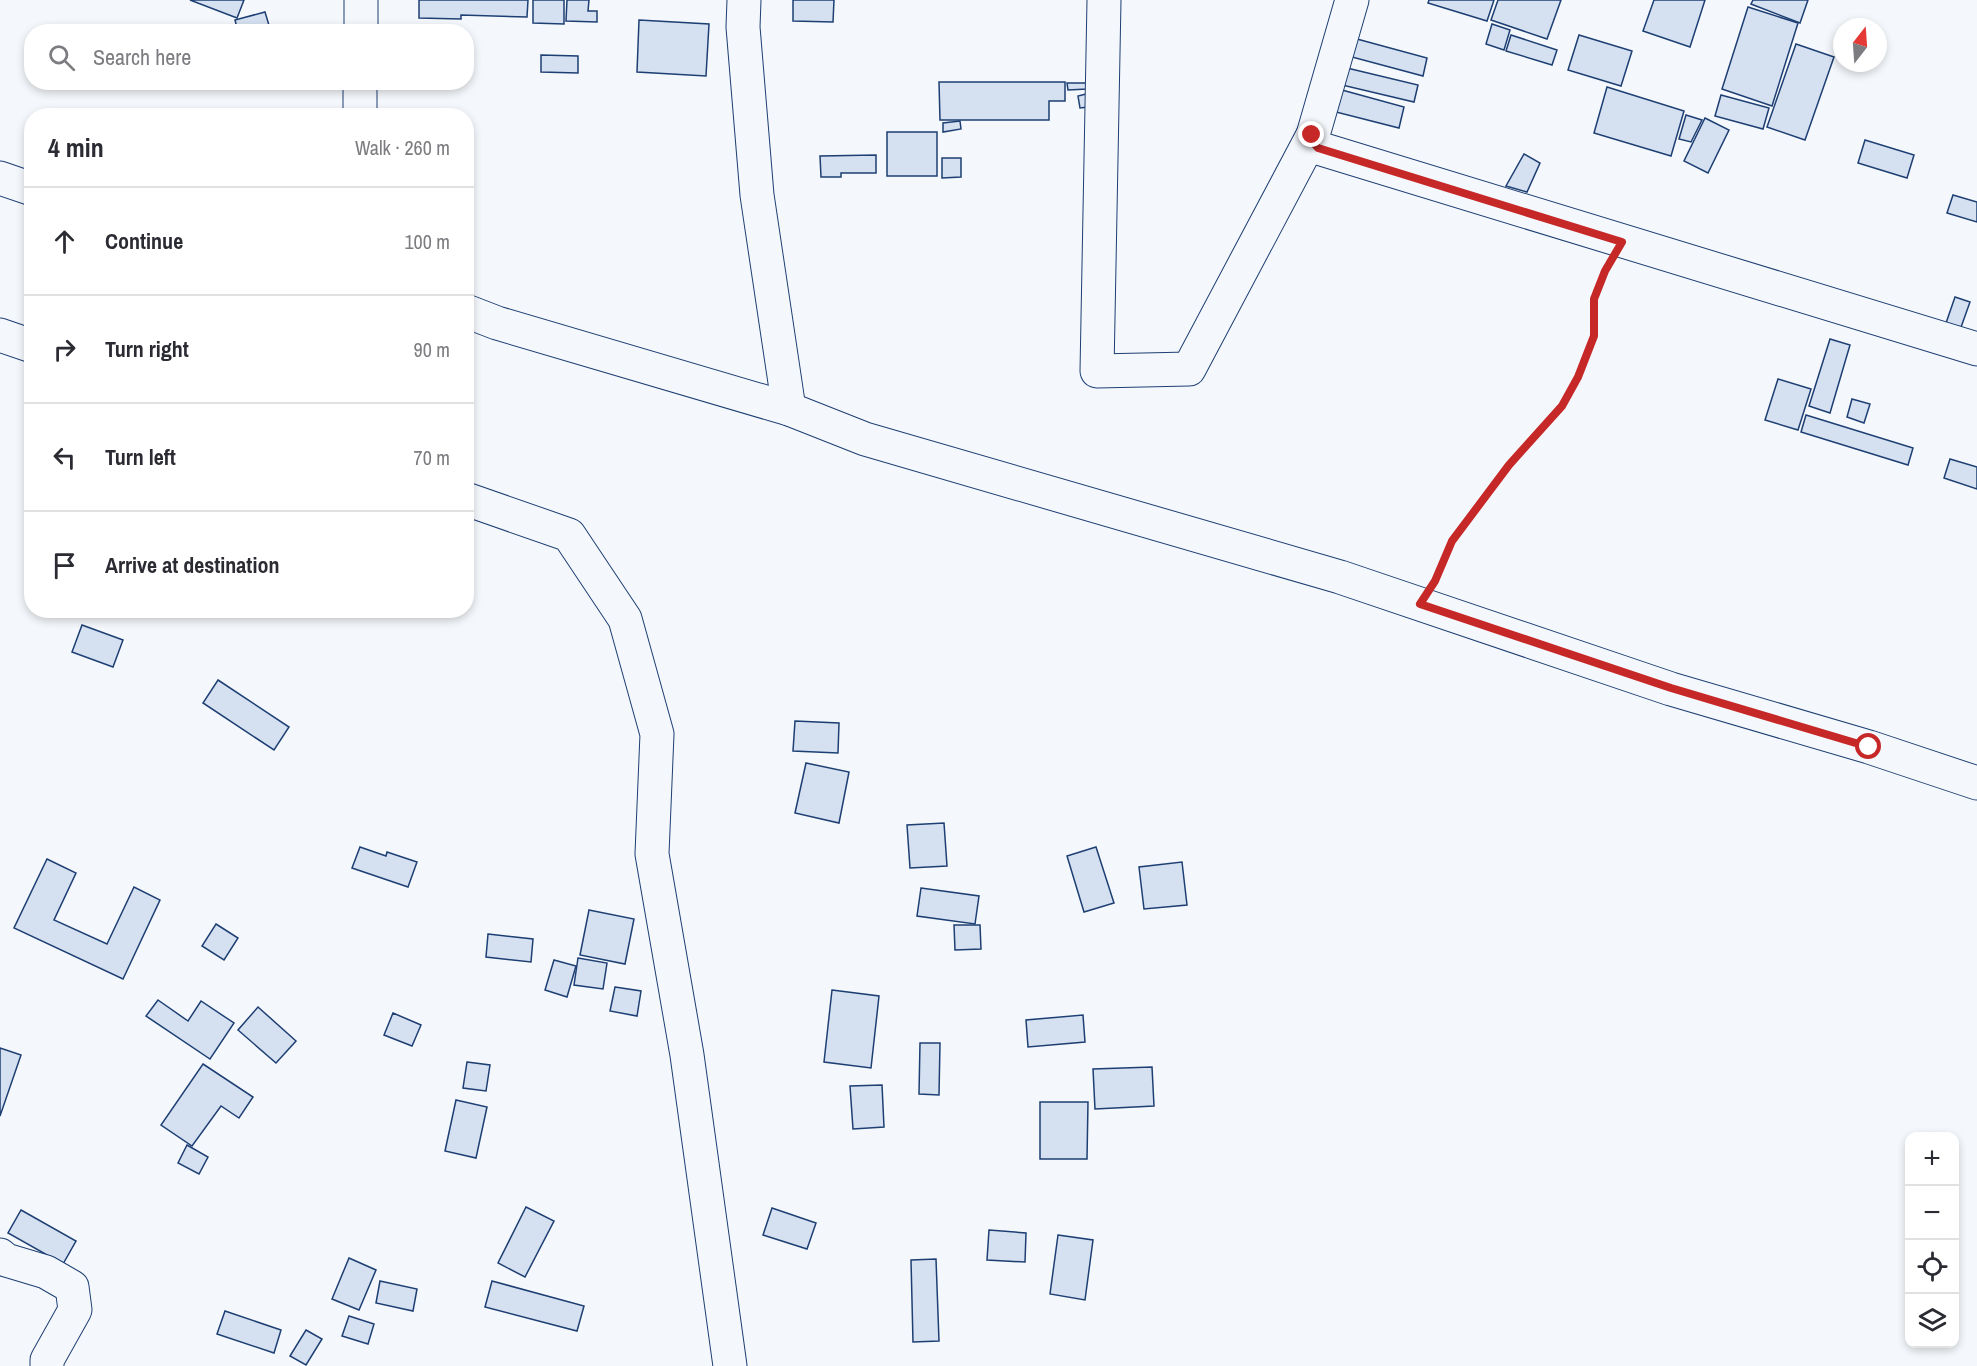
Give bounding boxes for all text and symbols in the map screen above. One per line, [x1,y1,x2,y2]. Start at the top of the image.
north arrow [1833,18,1887,72]
search box [24,24,474,90]
icon: search [45,41,78,74]
text: Search here [93,42,191,72]
route end [1298,121,1324,147]
text: 4 min [48,130,104,165]
text: Walk · 260 m [355,134,450,161]
icon: ahead [48,225,81,258]
text: Continue [105,226,183,256]
text: 100 m [404,228,450,255]
icon: right [48,333,81,366]
text: Turn right [105,334,189,364]
text: 90 m [414,336,450,363]
icon: left [48,441,81,474]
text: Turn left [105,442,176,472]
text: 70 m [414,444,450,471]
icon: arrive [48,549,81,582]
text: Arrive at destination [105,550,279,580]
route start [1855,733,1881,759]
map controls [1905,1132,1959,1348]
button: + [1905,1132,1959,1186]
button: − [1905,1186,1959,1240]
button: locate [1905,1240,1959,1294]
button: layers [1905,1294,1959,1348]

